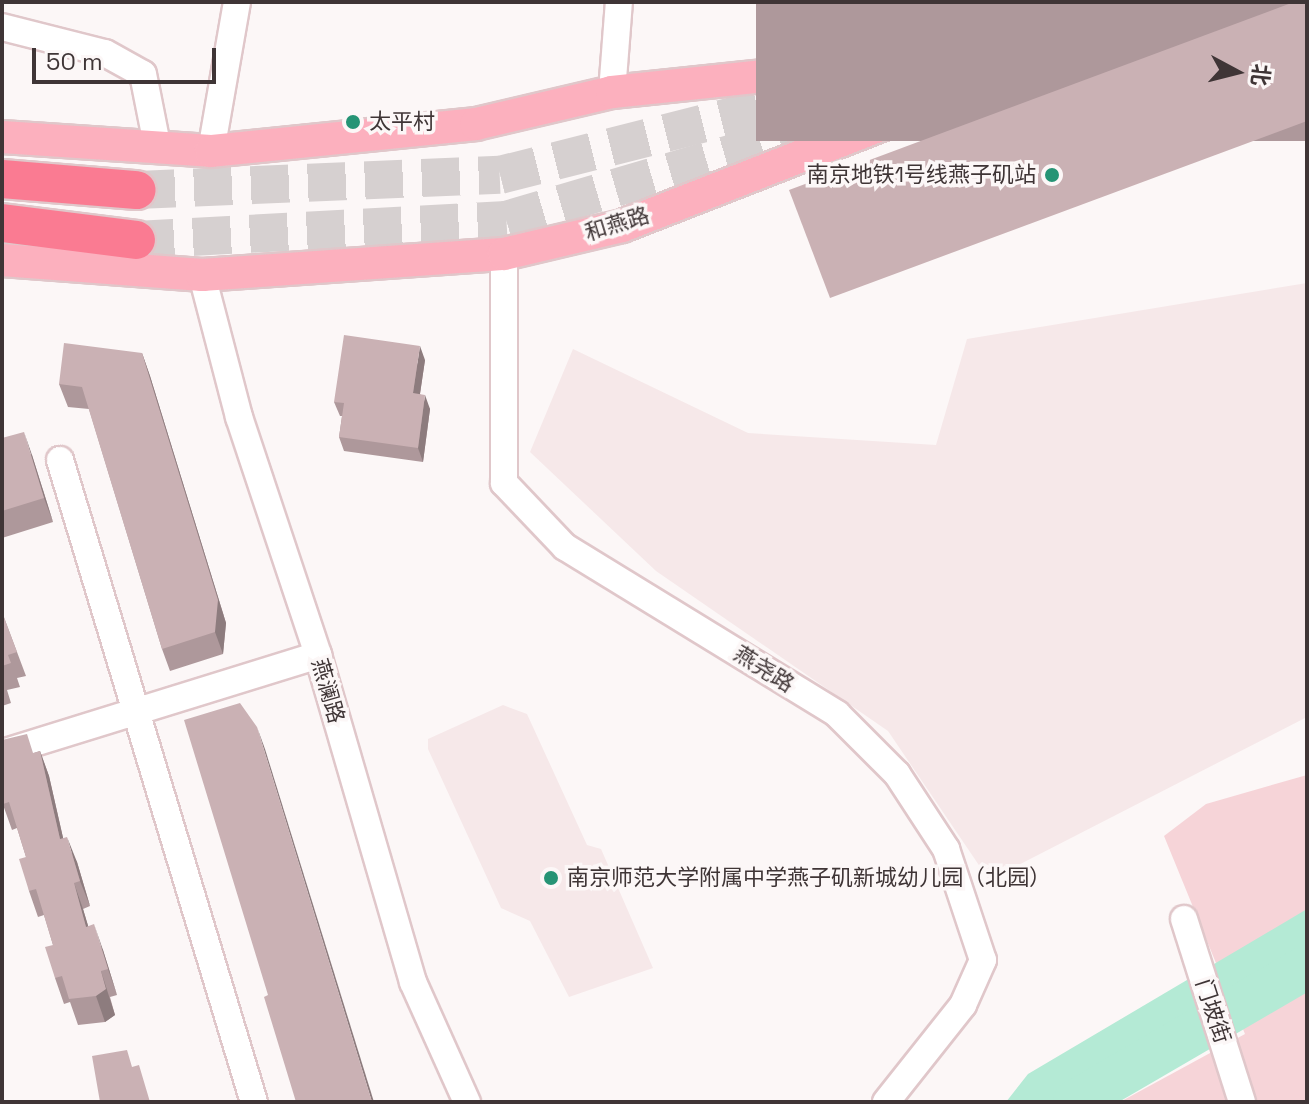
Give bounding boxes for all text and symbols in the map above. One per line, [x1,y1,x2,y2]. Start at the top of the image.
scale bar [36,32,220,82]
north arrow [1197,32,1277,112]
text: 50 m [46,46,103,77]
text: 北 [1246,62,1276,88]
place label: 太平村 [369,109,435,135]
marker: 太平村 [344,113,362,131]
place label: 南京地铁1号线燕子矶站 [807,162,1036,188]
marker: 南京地铁1号线燕子矶站 [1043,166,1061,184]
street label: 和燕路 [582,202,652,246]
street label: 燕尧路 [729,640,799,698]
street label: 燕澜路 [306,656,350,726]
place label: 南京师范大学附属中学燕子矶新城幼儿园（北园） [567,865,1051,891]
marker: 南京师范大学附属中学燕子矶新城幼儿园（北园） [542,869,560,887]
street label: 门坡街 [1190,976,1236,1046]

